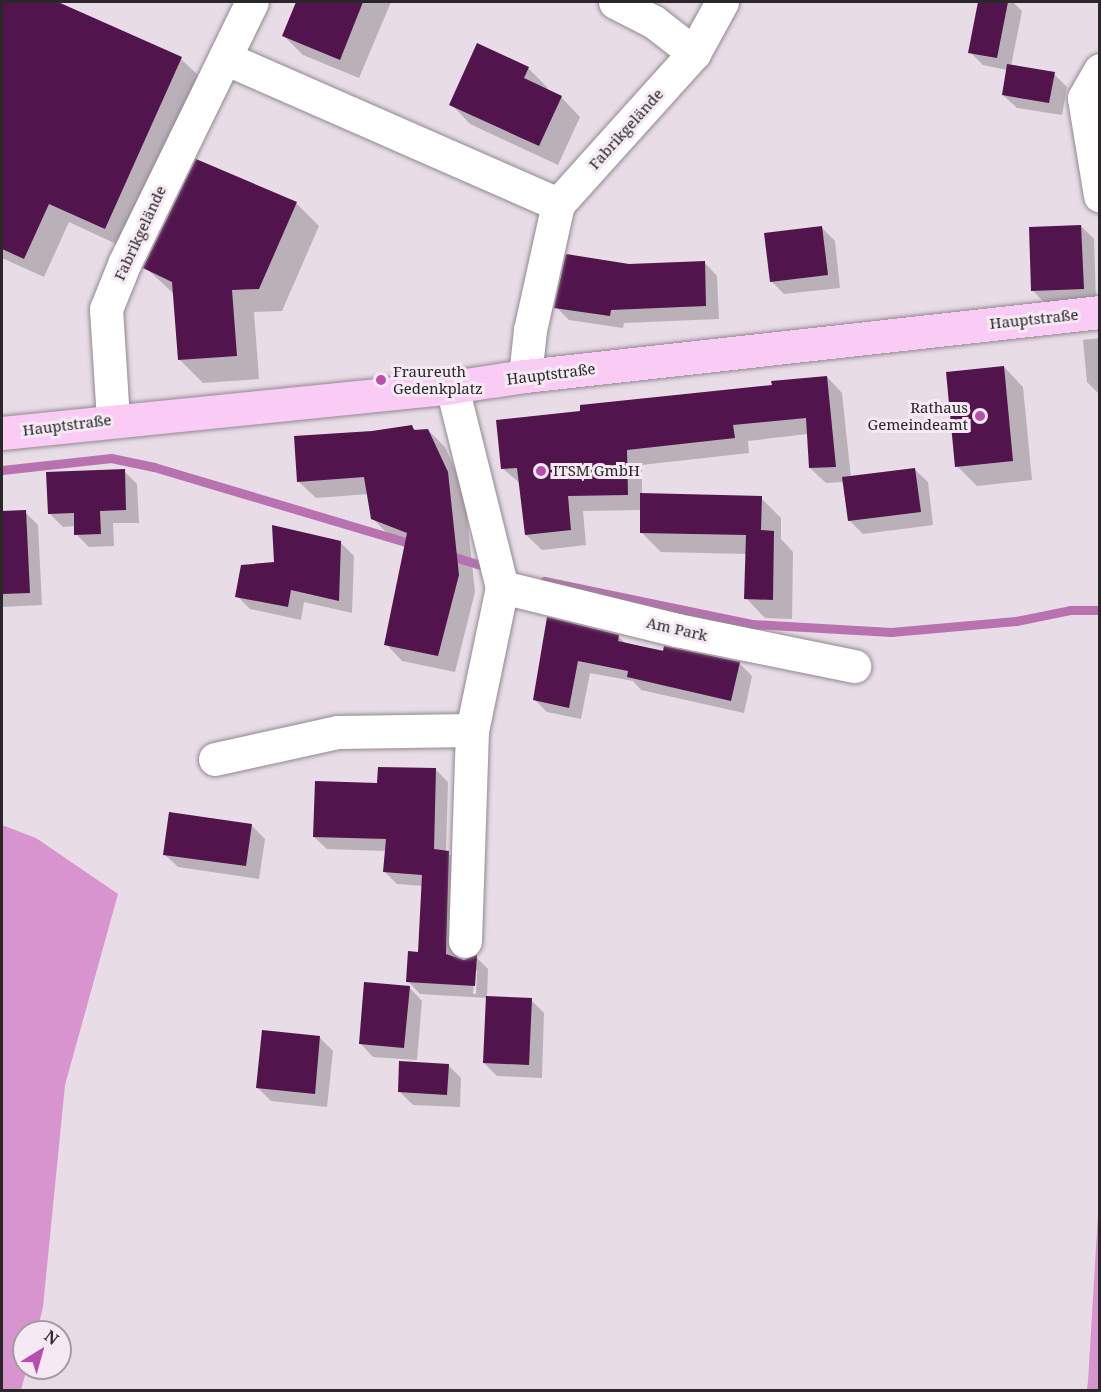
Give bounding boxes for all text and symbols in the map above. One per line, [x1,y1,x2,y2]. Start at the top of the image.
street label: Fabrikgelände [585,85,667,173]
street label: Fabrikgelände [110,183,170,283]
street label: Hauptstraße [989,305,1079,333]
street label: Hauptstraße [506,360,596,388]
place label: Fraureuth Gedenkplatz [393,362,483,397]
marker: Fraureuth Gedenkplatz [374,373,388,387]
place label: Rathaus Gemeindeamt [867,398,968,433]
marker: Rathaus Gemeindeamt [973,409,987,423]
street label: Hauptstraße [22,411,112,439]
place label: ITSM GmbH [553,462,640,480]
marker: ITSM GmbH [534,464,548,478]
street label: Am Park [645,613,709,645]
north arrow [12,1320,72,1380]
text: N [40,1325,63,1350]

